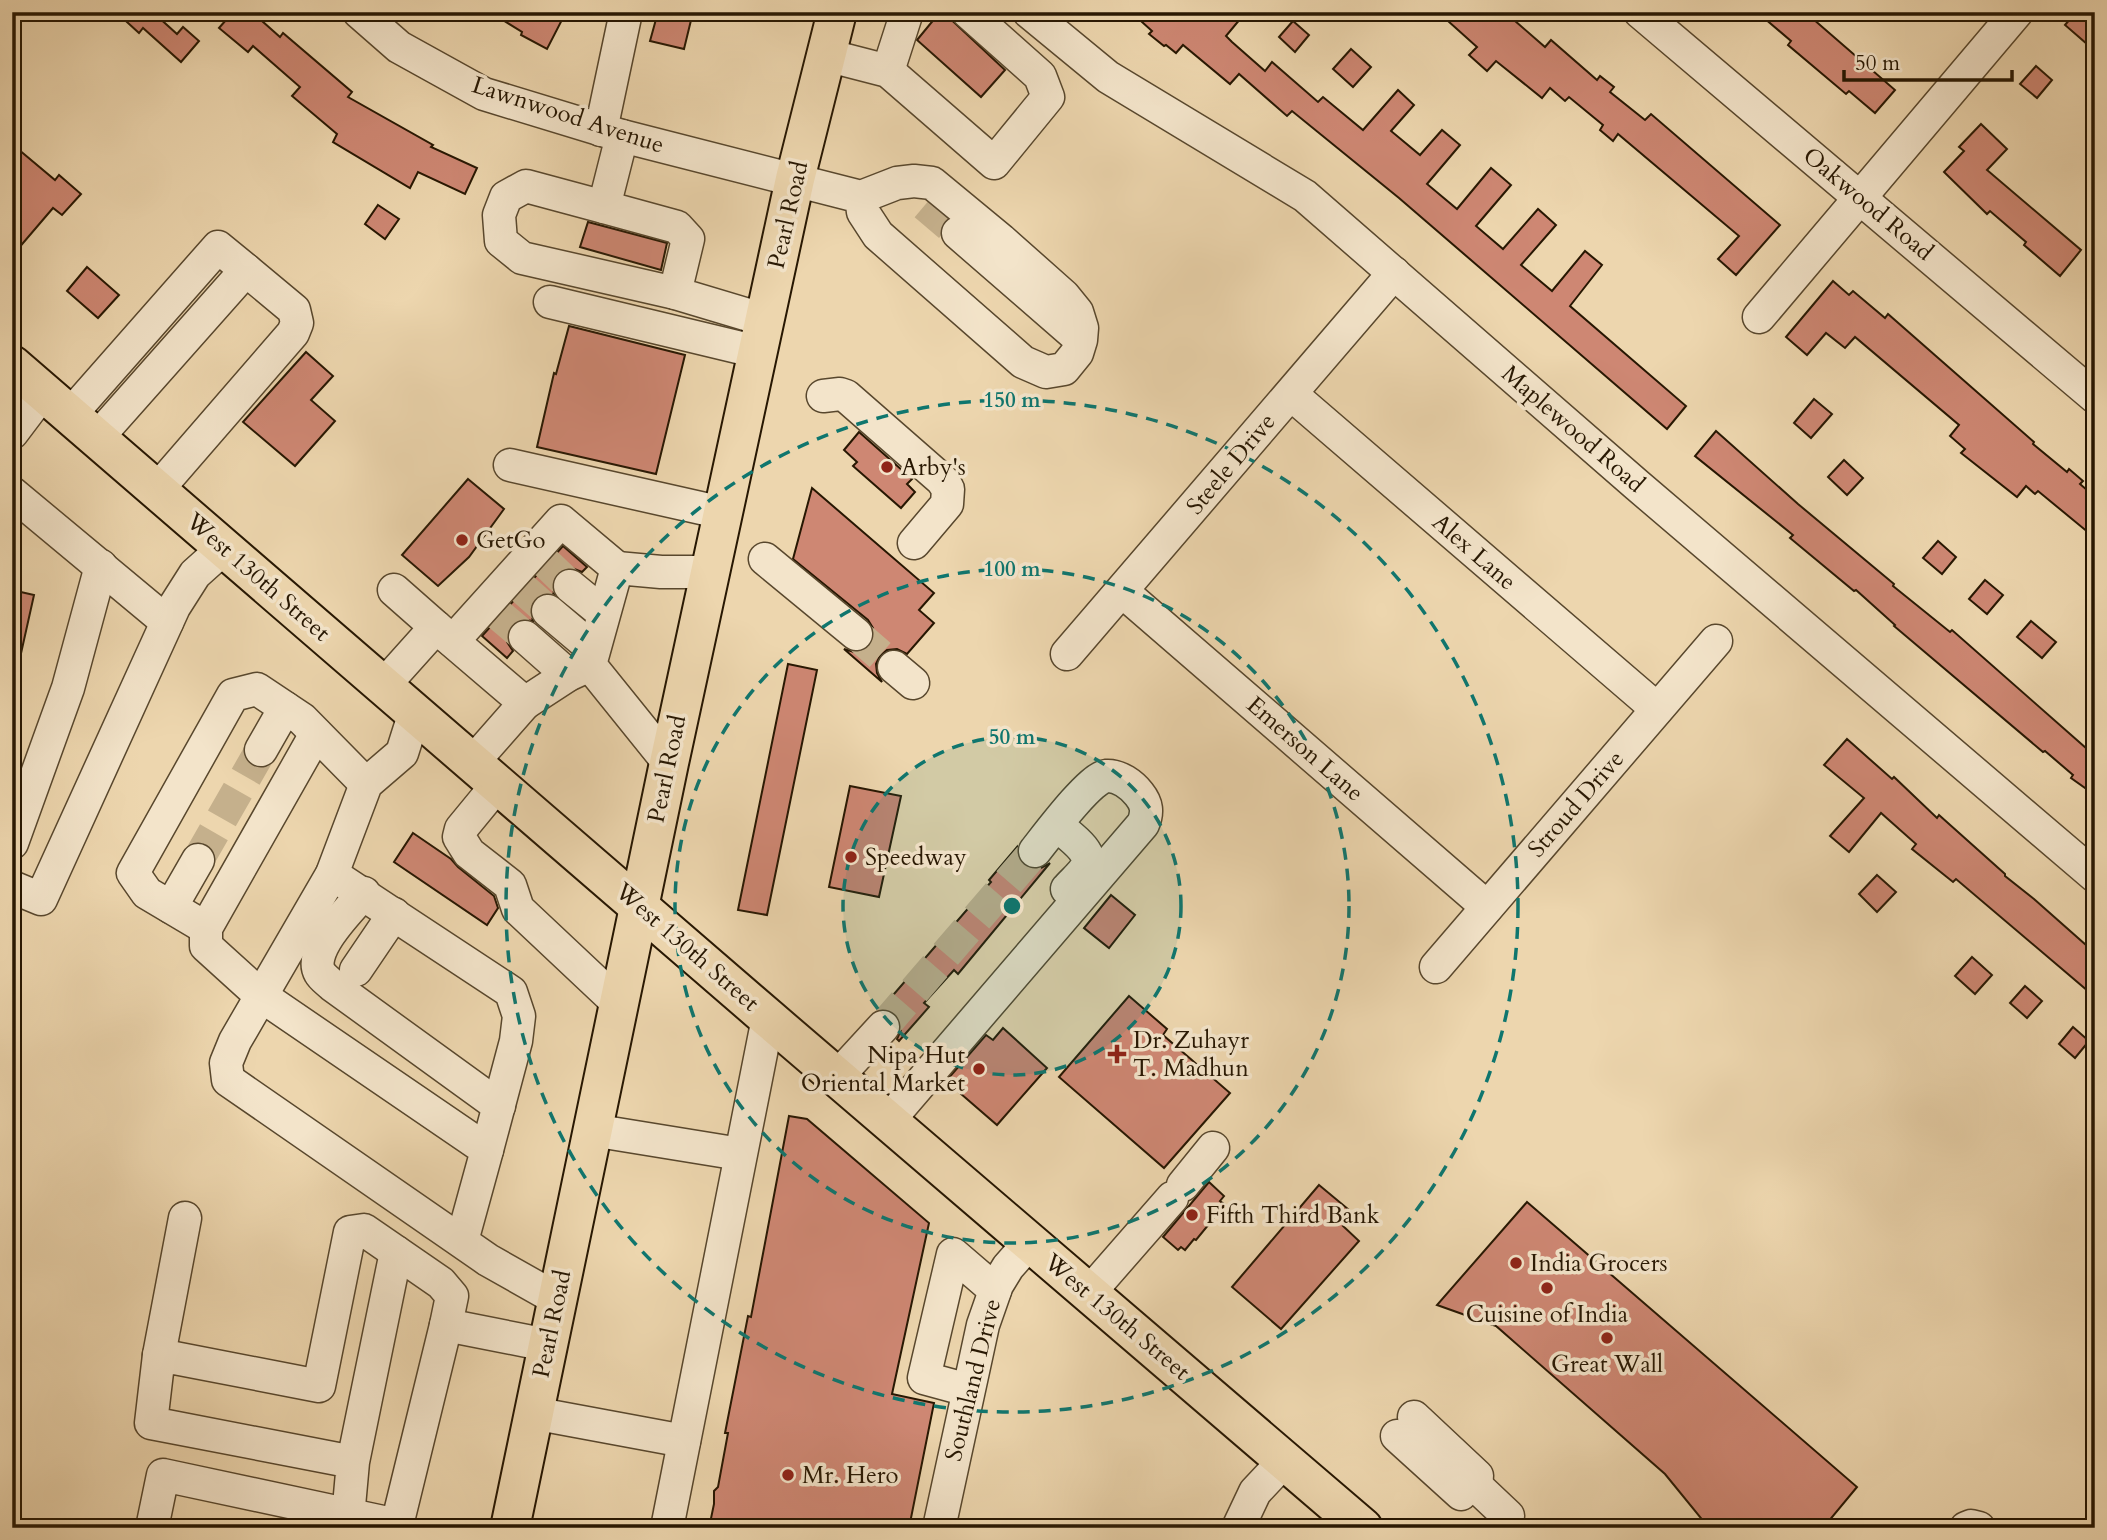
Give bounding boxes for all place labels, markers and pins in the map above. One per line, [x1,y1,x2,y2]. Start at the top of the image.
place label: Arby's [901,451,966,484]
marker: Arby's [879,459,895,475]
place label: GetGo [476,524,545,557]
marker: GetGo [454,532,470,548]
place label: Speedway [865,841,967,874]
marker: Speedway [843,849,859,865]
centre of rings [1000,894,1024,918]
place label: Dr. Zuhayr T. Madhun [1133,1024,1249,1085]
place label: Nipa Hut Oriental Market [801,1039,965,1100]
marker: Dr. Zuhayr T. Madhun [1107,1044,1127,1064]
marker: Nipa Hut Oriental Market [971,1061,987,1077]
place label: Fifth Third Bank [1206,1199,1380,1232]
marker: Fifth Third Bank [1184,1207,1200,1223]
place label: India Grocers [1530,1247,1668,1280]
marker: India Grocers [1508,1255,1524,1271]
marker: Cuisine of India [1539,1280,1555,1296]
place label: Cuisine of India [1466,1298,1629,1331]
marker: Great Wall [1599,1330,1615,1346]
place label: Great Wall [1551,1348,1663,1381]
place label: Mr. Hero [802,1459,899,1492]
marker: Mr. Hero [780,1467,796,1483]

